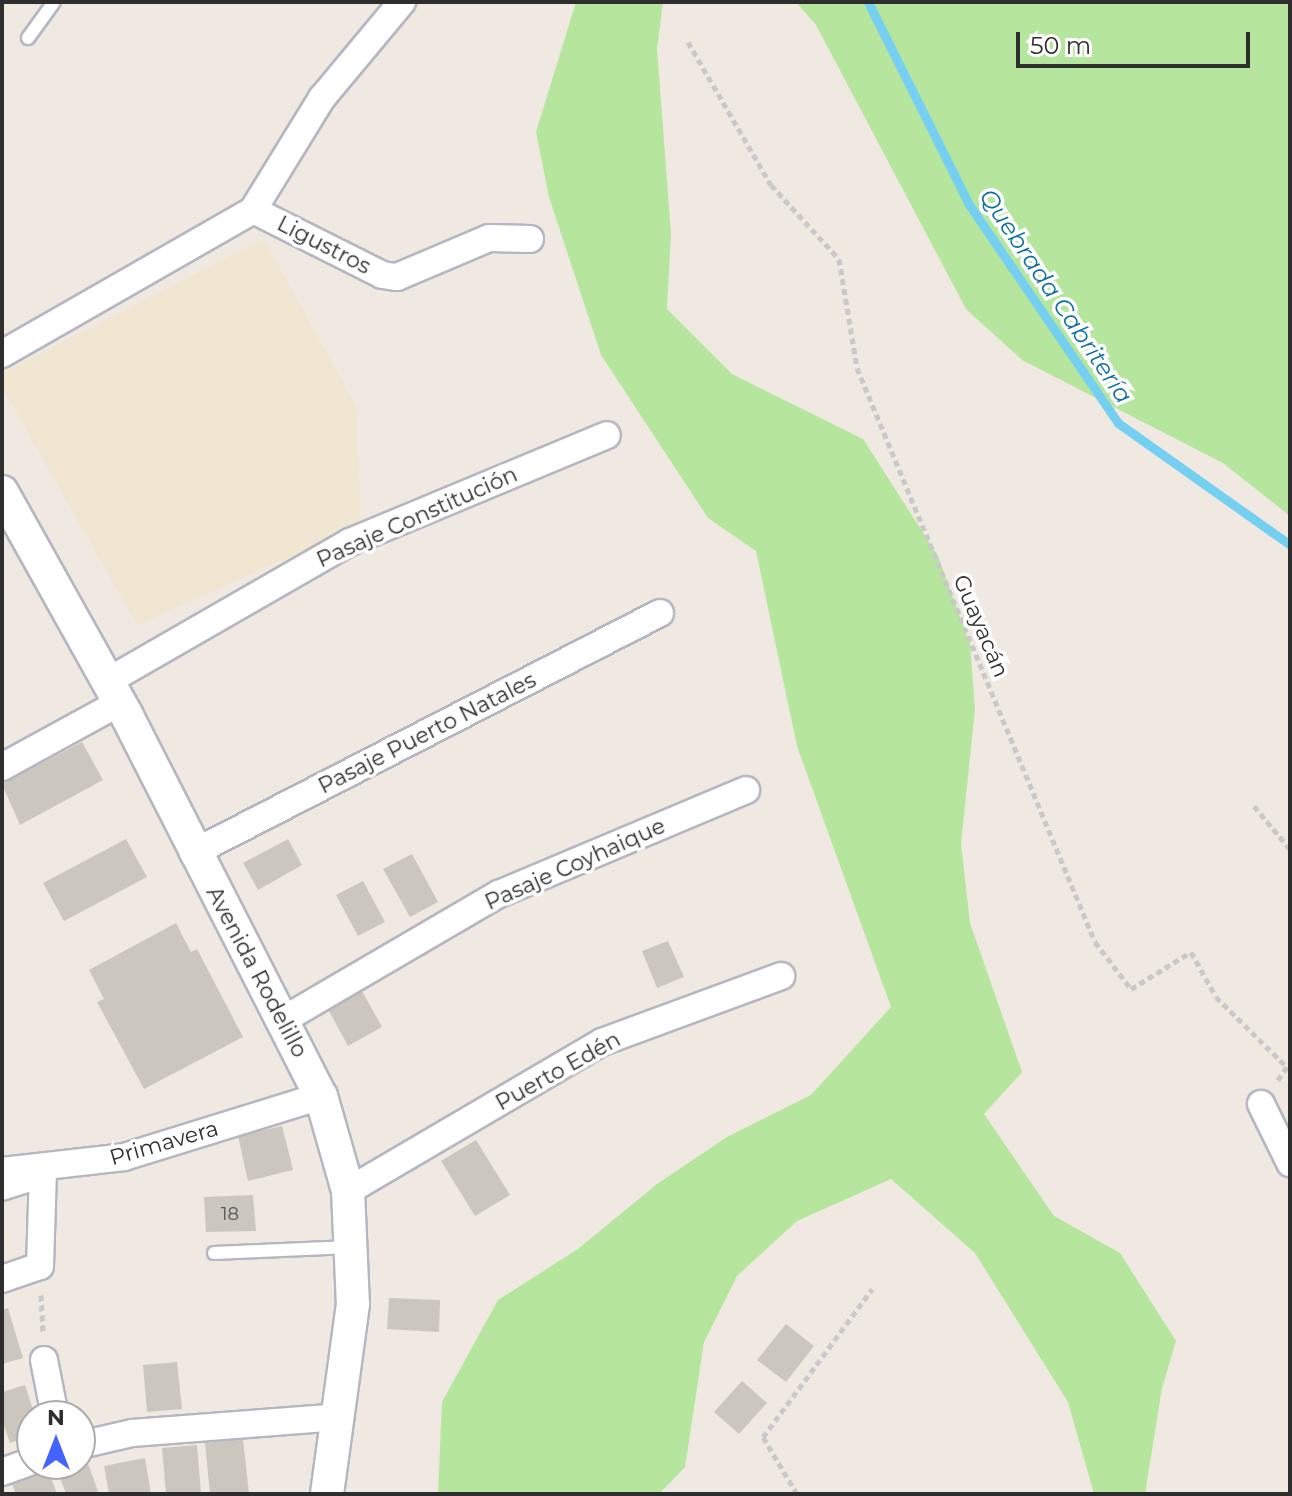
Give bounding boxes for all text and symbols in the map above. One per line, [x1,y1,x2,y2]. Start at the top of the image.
scale bar [1020,16,1254,66]
text: 50 m [1030,31,1091,60]
water label: Quebrada Cabritería [973,183,1139,409]
street label: Ligustros [273,210,375,280]
street label: Pasaje Constitución [313,461,521,573]
street label: Guayacán [948,571,1014,681]
street label: Pasaje Puerto Natales [314,667,540,799]
street label: Pasaje Coyhaique [481,812,669,916]
street label: Avenida Rodelillo [201,882,313,1062]
street label: Puerto Edén [491,1026,625,1116]
street label: Primavera [107,1115,221,1171]
house number: 18 [221,1203,239,1225]
north arrow [16,1400,96,1480]
text: N [47,1404,65,1431]

